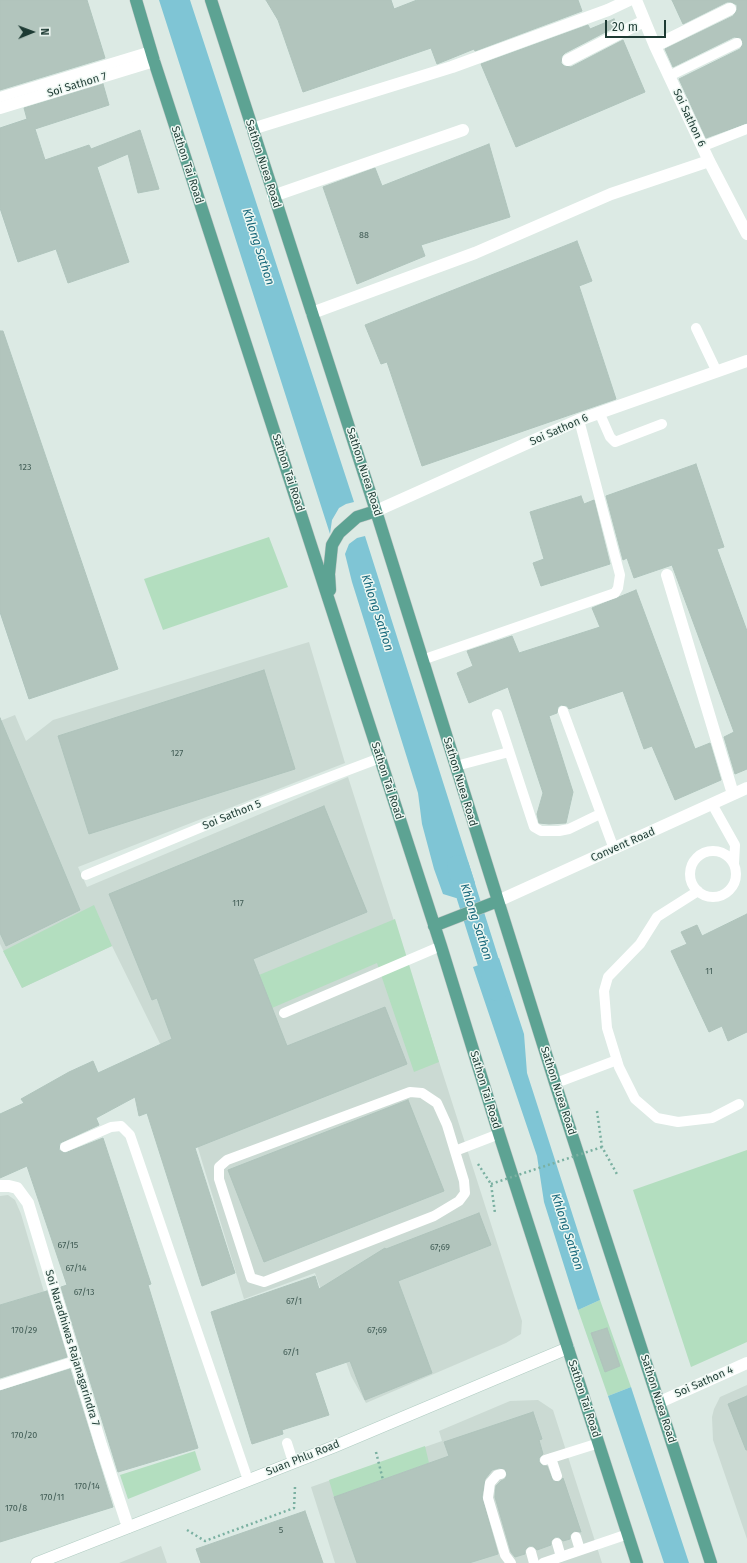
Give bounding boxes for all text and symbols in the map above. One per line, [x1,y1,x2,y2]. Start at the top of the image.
north arrow [12,12,52,52]
scale bar [607,12,668,38]
text: 20 m [612,20,638,34]
text: N [38,28,51,36]
street label: Soi Sathon 7 [46,70,108,100]
street label: Soi Sathon 6 [670,87,708,149]
street label: Sathon Nuea Road [242,118,284,210]
street label: Sathon Tai Road [168,125,206,205]
water label: Khlong Sathon [239,207,277,287]
house number: 88 [359,230,369,240]
street label: Soi Sathon 6 [528,411,590,449]
street label: Sathon Nuea Road [343,426,385,518]
street label: Sathon Tai Road [269,433,307,513]
house number: 123 [19,462,31,472]
water label: Khlong Sathon [358,573,396,653]
street label: Sathon Nuea Road [440,736,480,828]
street label: Sathon Tai Road [368,741,406,821]
house number: 127 [171,748,183,758]
street label: Soi Sathon 5 [201,797,263,833]
street label: Convent Road [589,825,657,865]
water label: Khlong Sathon [457,882,495,962]
house number: 117 [232,898,244,908]
house number: 11 [705,966,713,976]
street label: Sathon Nuea Road [537,1045,579,1137]
street label: Sathon Tai Road [467,1049,503,1131]
water label: Khlong Sathon [548,1192,586,1272]
house number: 67/15 [58,1240,78,1250]
house number: 67;69 [430,1242,450,1252]
house number: 67/14 [65,1263,87,1273]
street label: Soi Naradhiwas Rajanagarindra 7 [42,1268,102,1428]
house number: 67/13 [74,1287,94,1297]
house number: 67/1 [286,1296,302,1306]
house number: 170/29 [11,1325,37,1335]
house number: 67;69 [367,1325,387,1335]
house number: 67/1 [283,1347,299,1357]
street label: Sathon Nuea Road [637,1353,679,1445]
street label: Sathon Tai Road [565,1359,603,1439]
street label: Soi Sathon 4 [673,1363,735,1401]
house number: 170/20 [11,1430,37,1440]
street label: Suan Phlu Road [264,1437,342,1479]
house number: 170/14 [74,1481,100,1491]
house number: 170/11 [40,1492,64,1502]
house number: 170/8 [5,1503,27,1513]
house number: 5 [279,1525,283,1535]

